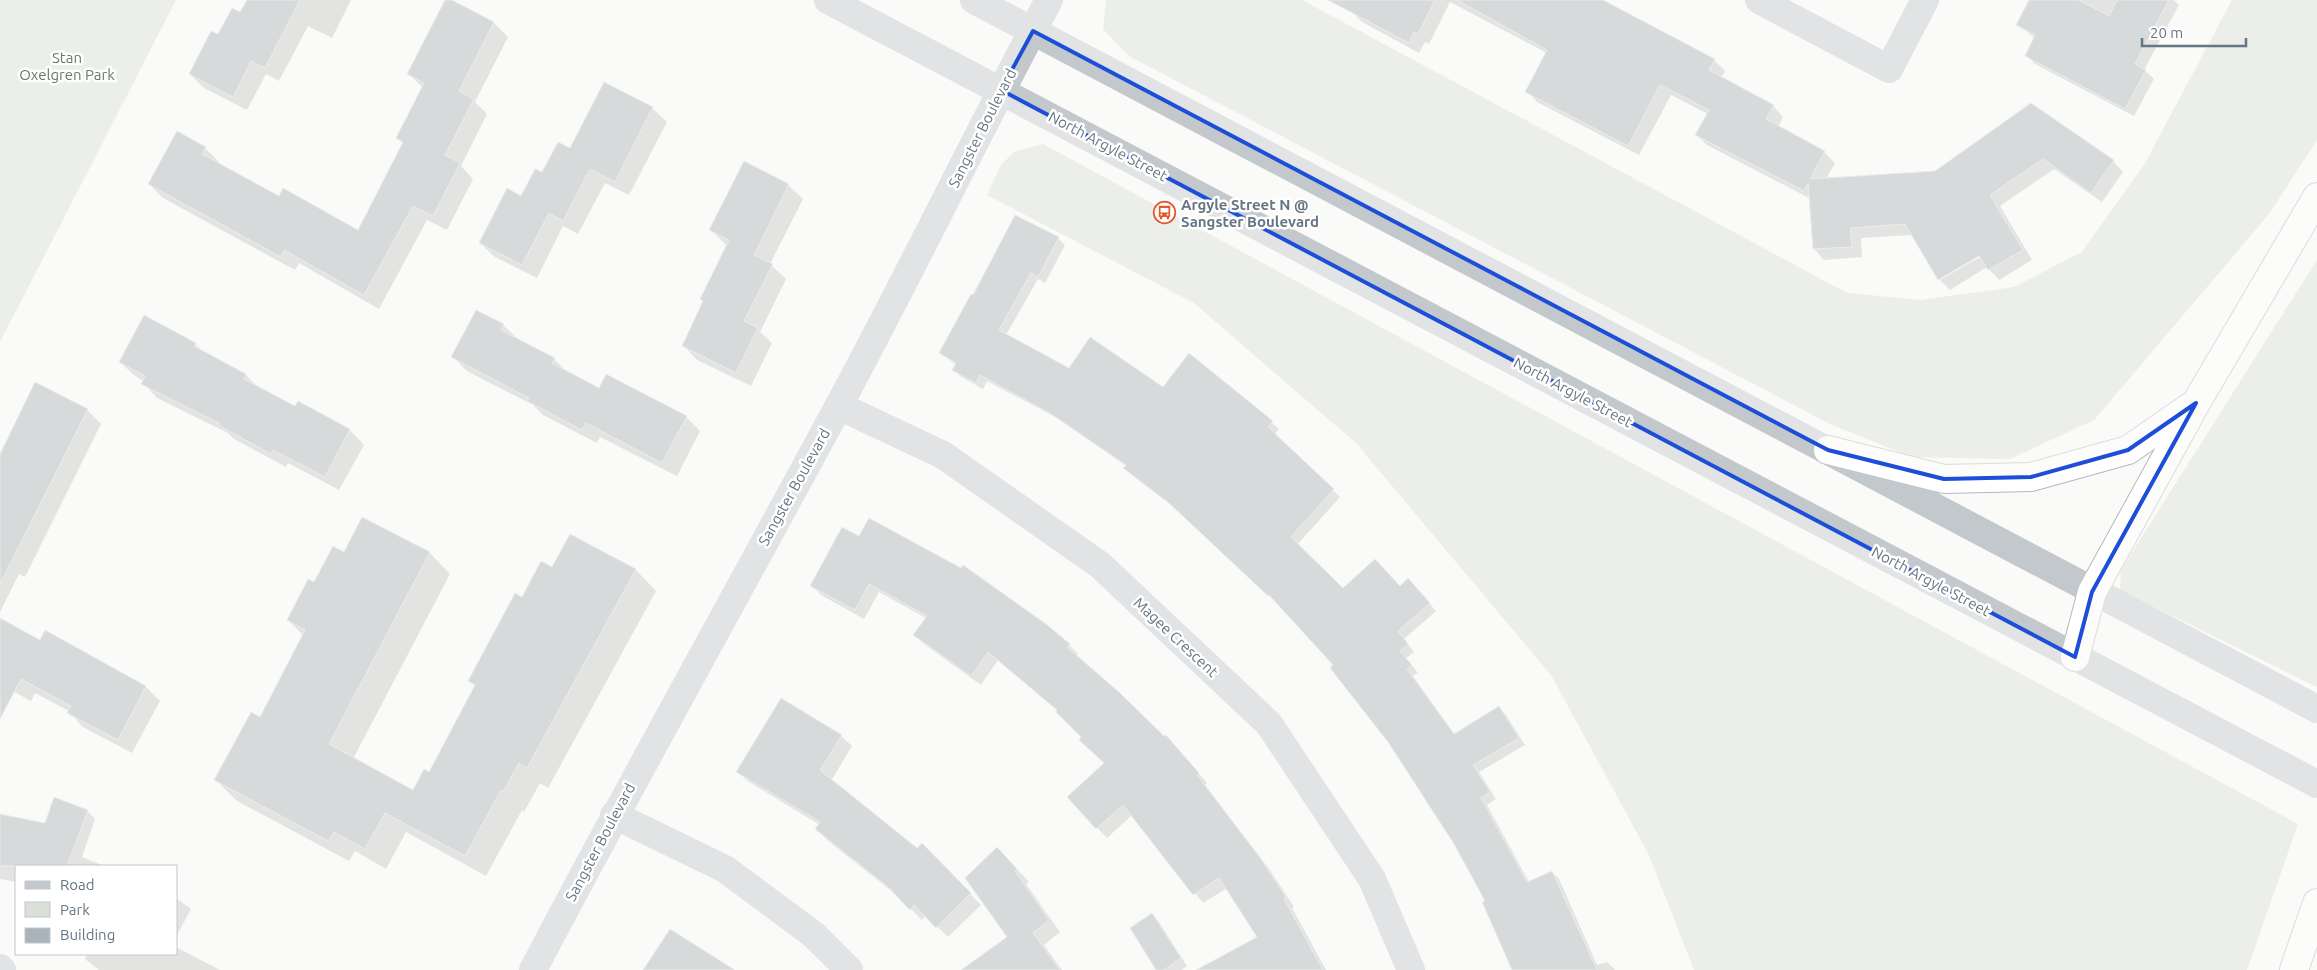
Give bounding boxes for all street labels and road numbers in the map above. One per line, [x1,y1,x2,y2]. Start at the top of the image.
street label: Sangster Boulevard [945,66,1019,190]
street label: North Argyle Street [1046,108,1170,184]
street label: North Argyle Street [1511,354,1635,430]
street label: Sangster Boulevard [755,426,833,548]
street label: North Argyle Street [1869,543,1993,619]
street label: Magee Crescent [1130,594,1222,680]
street label: Sangster Boulevard [562,780,638,904]

